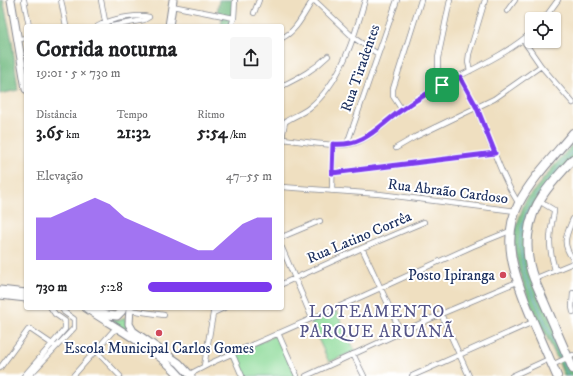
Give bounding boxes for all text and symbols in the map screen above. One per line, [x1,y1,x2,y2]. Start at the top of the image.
map controls [525,12,561,48]
button: locate [525,12,561,48]
street label: Rua Tiradentes [337,22,384,114]
text: Corrida noturna [36,36,177,63]
button: share [230,37,272,79]
text: 19:01 · 5 × 730 m [36,65,121,81]
pin [425,68,459,102]
icon: arrive [431,74,453,96]
text: Distância [36,108,77,122]
text: Tempo [117,108,148,122]
text: Ritmo [197,108,225,122]
text: 3.65 [36,122,64,144]
text: 21:32 [117,122,150,144]
text: 5:54 [197,122,228,144]
text: km [64,128,80,142]
text: /km [228,128,247,142]
text: Elevação [36,168,83,184]
text: 47–55 m [226,168,272,184]
street label: Rua Abraão Cardoso [387,175,509,208]
street label: Rua Latino Corrêa [304,207,415,268]
place label: Posto Ipiranga [408,266,496,285]
marker: Posto Ipiranga [498,270,508,280]
text: 730 m [36,279,67,295]
text: 5:28 [100,279,123,295]
district label: LOTEAMENTO PARQUE ARUANÃ [299,301,455,343]
marker: Escola Municipal Carlos Gomes [154,328,164,338]
place label: Escola Municipal Carlos Gomes [64,339,254,358]

